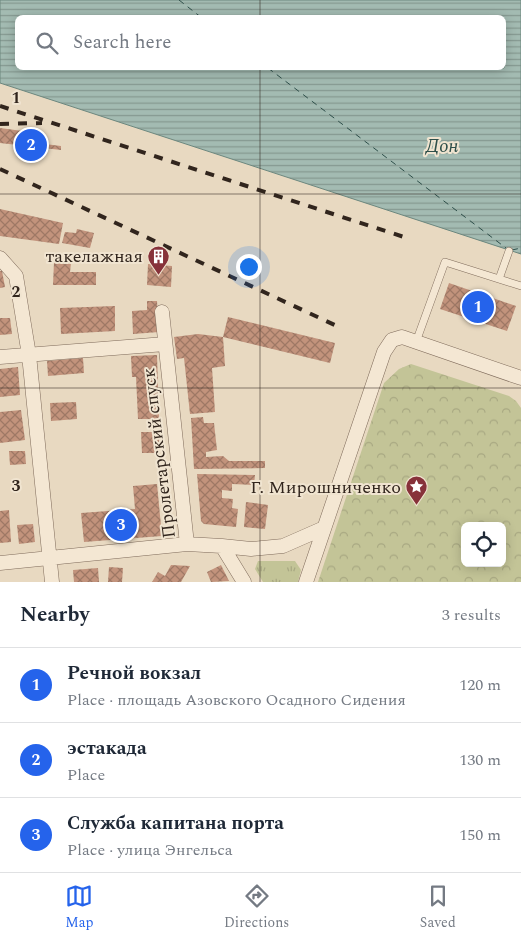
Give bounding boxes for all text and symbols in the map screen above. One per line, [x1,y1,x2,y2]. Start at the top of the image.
search box [15,15,506,70]
text: Search here [73,28,172,57]
icon: search [33,29,61,57]
text: 1 [12,86,20,110]
pin: 2 [15,126,47,164]
water label: Дон [424,132,459,161]
place label: такелажная [45,243,143,270]
building icon: такелажная [147,244,171,275]
your location [236,254,262,280]
text: 2 [12,280,21,304]
pin: 1 [462,288,494,326]
street label: Пролетарский спуск [135,366,183,540]
text: 3 [12,474,21,498]
place label: Г. Мирошниченко [250,474,401,501]
place icon: Г. Мирошниченко [405,475,429,506]
pin: 3 [105,506,137,544]
map controls [461,522,506,567]
button: locate [461,522,506,567]
text: Nearby [20,599,90,631]
text: 3 results [442,603,501,627]
text: Речной вокзал [67,659,201,688]
text: 1 [32,673,40,697]
text: 120 m [459,673,501,697]
text: Place · площадь Азовского Осадного Сидения [67,688,406,712]
text: эстакада [67,734,147,763]
text: 2 [32,748,40,772]
text: 130 m [459,748,501,772]
text: Place [67,763,105,787]
text: Служба капитана порта [67,809,284,838]
text: 3 [32,823,40,847]
text: 150 m [459,823,501,847]
text: Place · улица Энгельса [67,838,233,862]
tab: Map [65,882,93,933]
tab: Directions [224,882,289,933]
tab: Saved [420,882,456,933]

